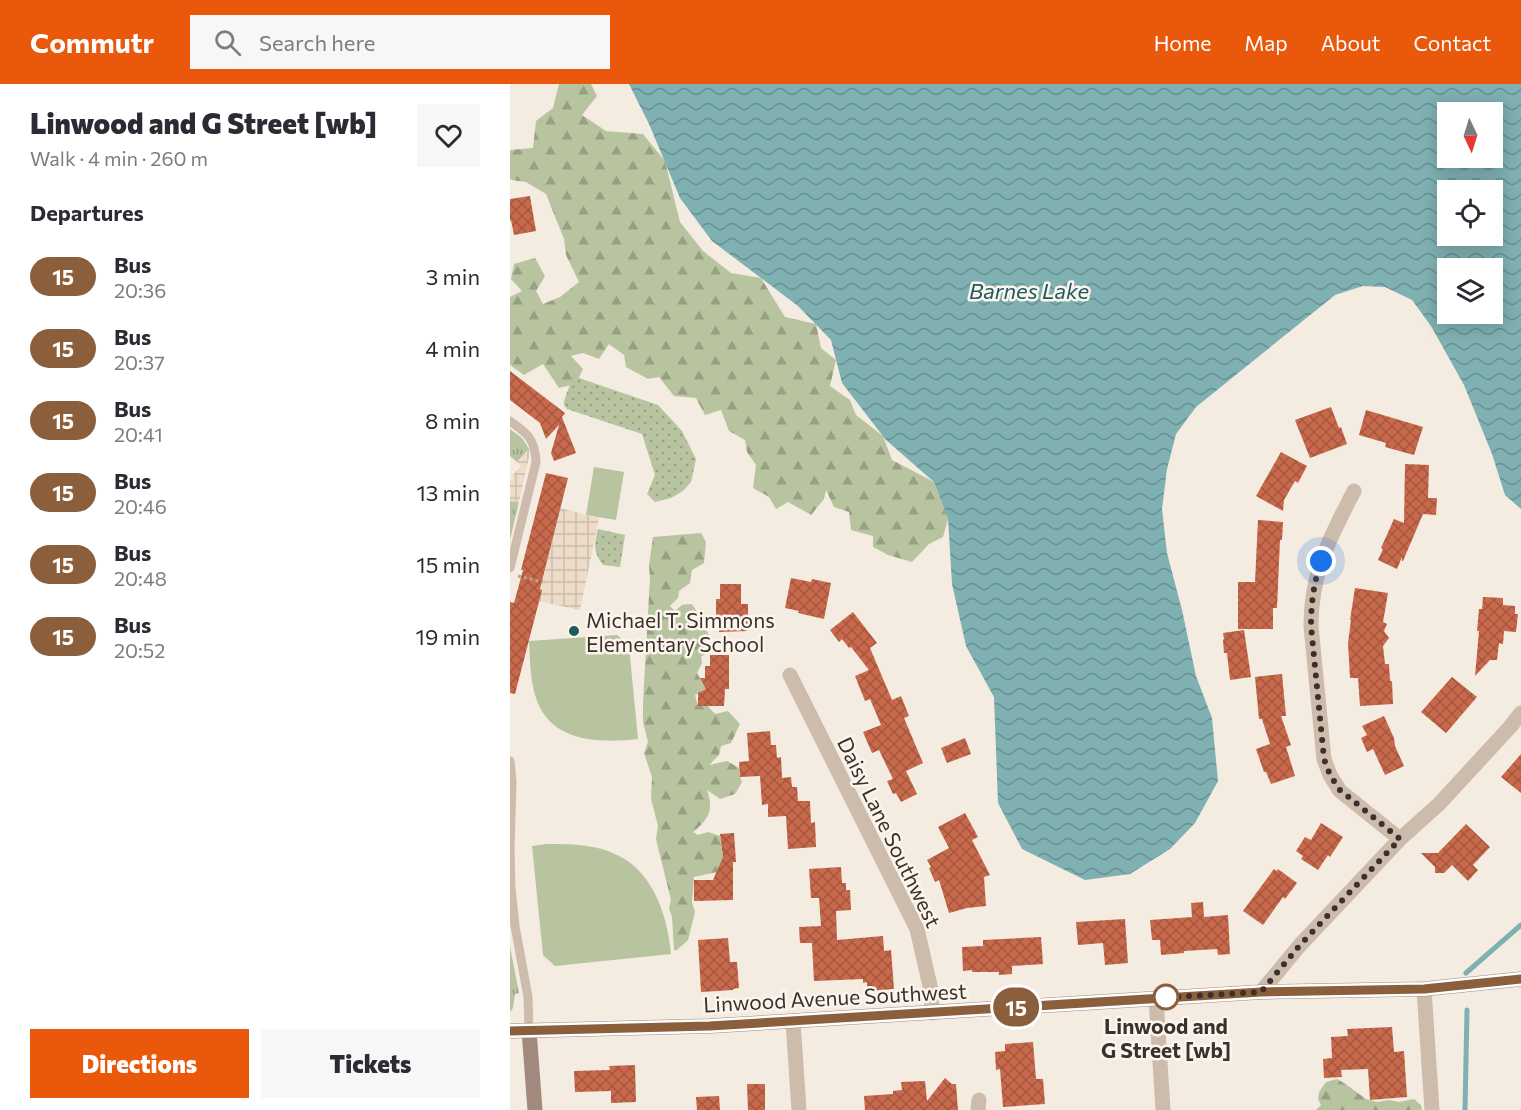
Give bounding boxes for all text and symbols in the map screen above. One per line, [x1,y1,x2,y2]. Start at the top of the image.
search box [190,15,610,69]
text: Commutr [30,25,154,59]
icon: search [211,26,244,59]
text: Search here [259,29,375,56]
text: Home [1154,30,1211,55]
text: Map [1244,30,1288,55]
text: About [1321,30,1380,55]
text: Contact [1413,30,1491,55]
north arrow [1437,102,1503,168]
map controls [1437,102,1503,324]
button: heart [417,104,480,167]
text: Linwood and G Street [wb] [30,106,377,140]
text: Walk · 4 min · 260 m [30,146,208,170]
button: locate [1437,180,1503,246]
text: Departures [30,199,144,226]
text: Bus [114,251,151,278]
button: layers [1437,258,1503,324]
text: 3 min [426,263,480,290]
text: 15 [52,264,74,289]
water label: Barnes Lake [969,277,1089,304]
text: 20:36 [114,278,166,302]
text: Bus [114,323,151,350]
text: 4 min [425,335,480,362]
text: 15 [52,336,74,361]
text: 20:37 [114,350,165,374]
text: Bus [114,395,151,422]
text: 8 min [425,407,480,434]
text: 15 [52,408,74,433]
text: 20:41 [114,422,163,446]
text: Bus [114,467,151,494]
text: 13 min [416,479,480,506]
text: 15 [52,480,74,505]
text: 20:46 [114,494,167,518]
text: Bus [114,539,151,566]
your location [1306,546,1336,576]
text: 15 min [416,551,480,578]
text: 15 [52,552,74,577]
text: 20:48 [114,566,167,590]
place label: Michael T. Simmons Elementary School [586,607,775,656]
text: Bus [114,611,151,638]
text: 19 min [416,623,480,650]
text: 15 [52,624,74,649]
marker: Michael T. Simmons Elementary School [567,624,581,638]
text: 20:52 [114,638,165,662]
street label: Daisy Lane Southwest [833,733,947,931]
street label: Linwood Avenue Southwest [703,978,967,1016]
marker: Linwood and G Street [wb] [1153,984,1179,1010]
line badge: 15 [989,988,1043,1026]
text: 15 [1005,995,1027,1020]
place label: Linwood and G Street [wb] [1101,1013,1231,1062]
button: Directions [30,1029,249,1098]
button: Tickets [261,1029,480,1098]

